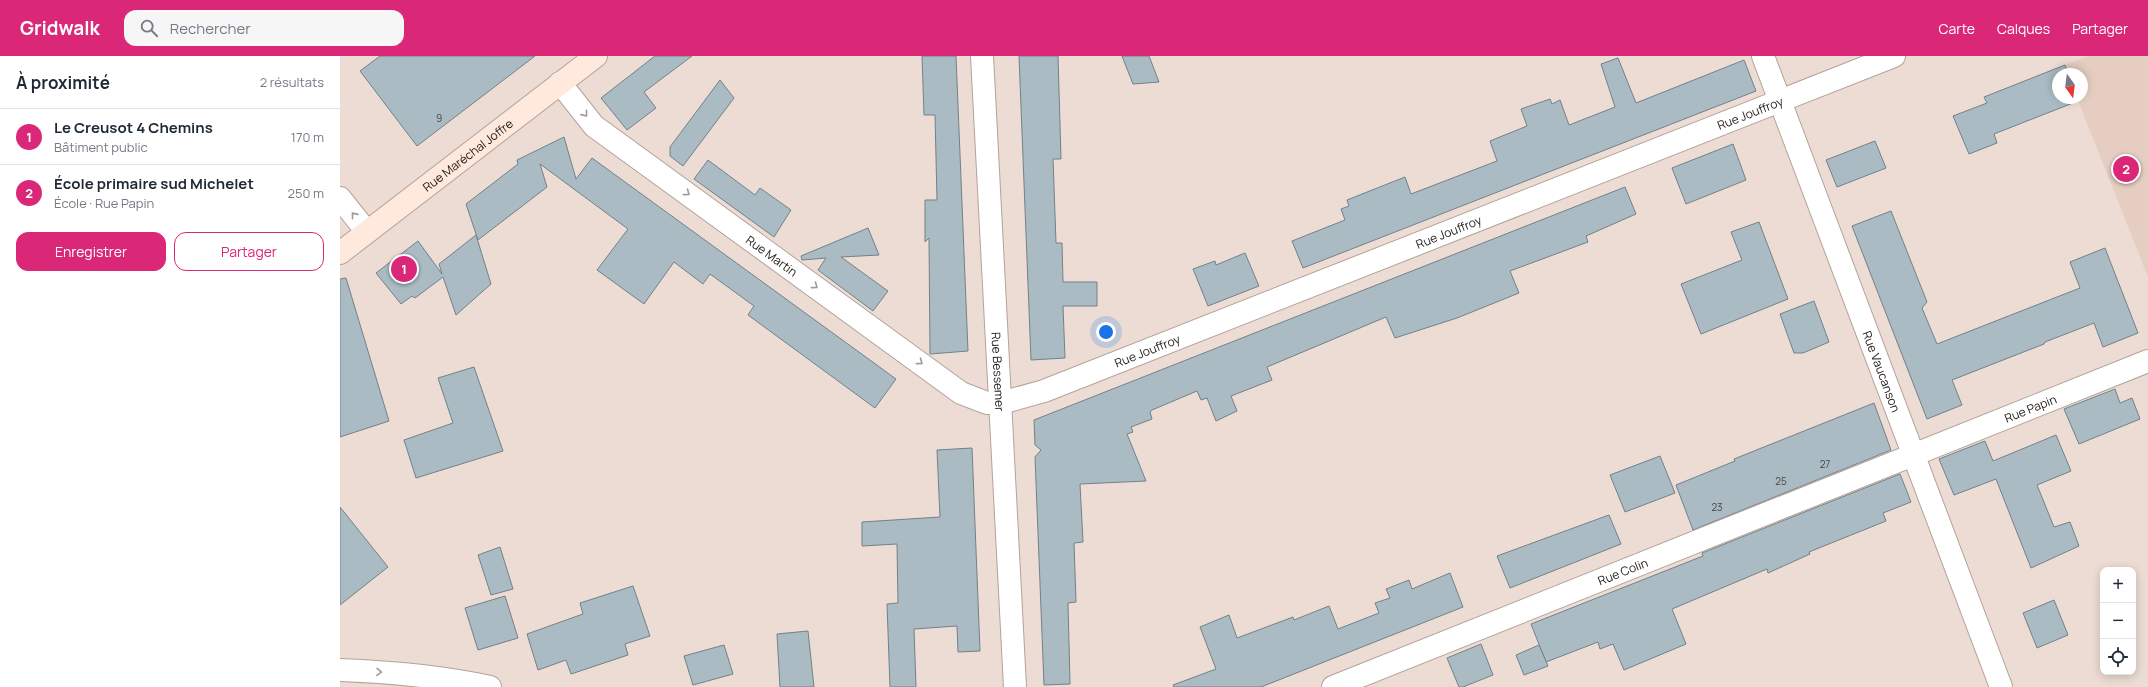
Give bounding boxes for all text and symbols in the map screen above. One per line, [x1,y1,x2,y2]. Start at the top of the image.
search box [124,10,404,46]
text: Gridwalk [20,15,100,41]
icon: search [138,17,160,39]
text: Rechercher [170,18,251,39]
text: Carte [1939,19,1975,38]
text: Calques [1997,19,2050,38]
text: Partager [2072,19,2128,38]
north arrow [2052,68,2088,104]
text: À proximité [16,71,110,94]
text: 2 résultats [260,73,324,91]
street label: Rue Jouffroy [1715,92,1786,133]
one-way arrow [580,109,587,116]
house number: 9 [436,111,442,125]
street label: Rue Maréchal Joffre [419,115,516,195]
text: Le Creusot 4 Chemins [54,117,213,138]
text: 1 [26,128,32,146]
text: 170 m [291,128,324,146]
text: Bâtiment public [54,138,148,156]
pin: 2 [2113,154,2139,184]
text: École primaire sud Michelet [54,173,254,194]
text: 2 [25,184,33,202]
text: 250 m [288,184,324,202]
one-way arrow [682,188,689,195]
text: École · Rue Papin [54,194,154,212]
street label: Rue Jouffroy [1413,211,1485,252]
one-way arrow [351,212,358,219]
street label: Rue Martin [743,231,801,280]
button: Enregistrer [16,232,166,271]
button: Partager [174,232,324,271]
pin: 1 [391,254,417,284]
one-way arrow [810,281,817,288]
your location [1096,322,1116,342]
street label: Rue Vaucanson [1859,328,1905,414]
street label: Rue Jouffroy [1112,330,1183,371]
street label: Rue Bessemer [988,331,1009,412]
one-way arrow [915,358,922,365]
street label: Rue Papin [2002,390,2059,426]
house number: 27 [1820,457,1830,471]
house number: 25 [1775,474,1787,488]
house number: 23 [1711,500,1723,514]
street label: Rue Colin [1595,553,1650,589]
map controls [2100,567,2136,675]
button: + [2100,567,2136,603]
button: − [2100,603,2136,639]
button: locate [2100,639,2136,675]
one-way arrow [376,667,382,676]

